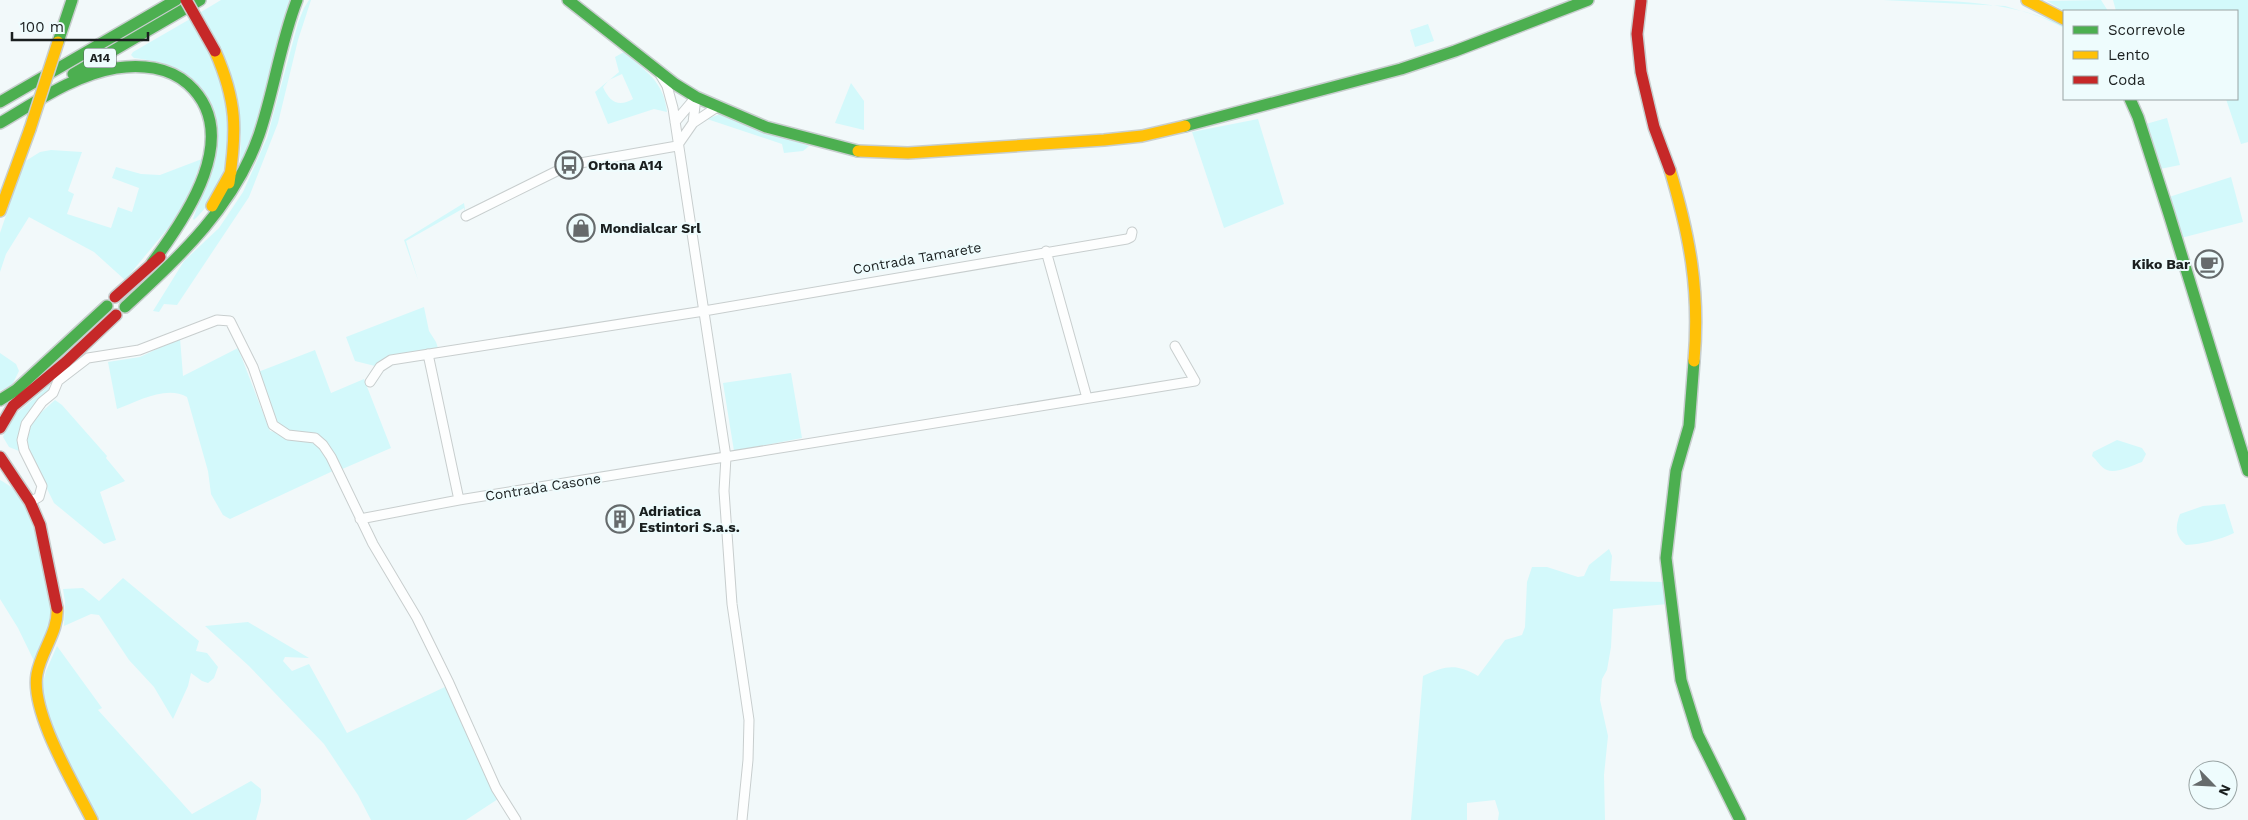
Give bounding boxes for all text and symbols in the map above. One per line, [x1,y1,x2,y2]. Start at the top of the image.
scale bar [12,10,149,42]
legend [2063,10,2238,100]
text: 100 m [20,18,64,36]
text: Scorrevole [2108,21,2186,39]
text: Lento [2108,46,2150,64]
road number: A14 [84,48,116,68]
text: Coda [2108,71,2146,89]
bus stop icon: Ortona A14 [554,150,584,180]
place label: Ortona A14 [588,157,663,173]
shop icon: Mondialcar Srl [566,213,596,243]
place label: Mondialcar Srl [600,220,701,236]
street label: Contrada Tamarete [852,239,982,277]
cafe icon: Kiko Bar [2194,249,2224,279]
place label: Kiko Bar [2132,256,2190,272]
street label: Contrada Casone [484,470,602,504]
place label: Adriatica Estintori S.a.s. [639,503,740,535]
building icon: Adriatica Estintori S.a.s. [605,504,635,534]
north arrow [2188,760,2238,810]
text: N [2215,782,2234,798]

